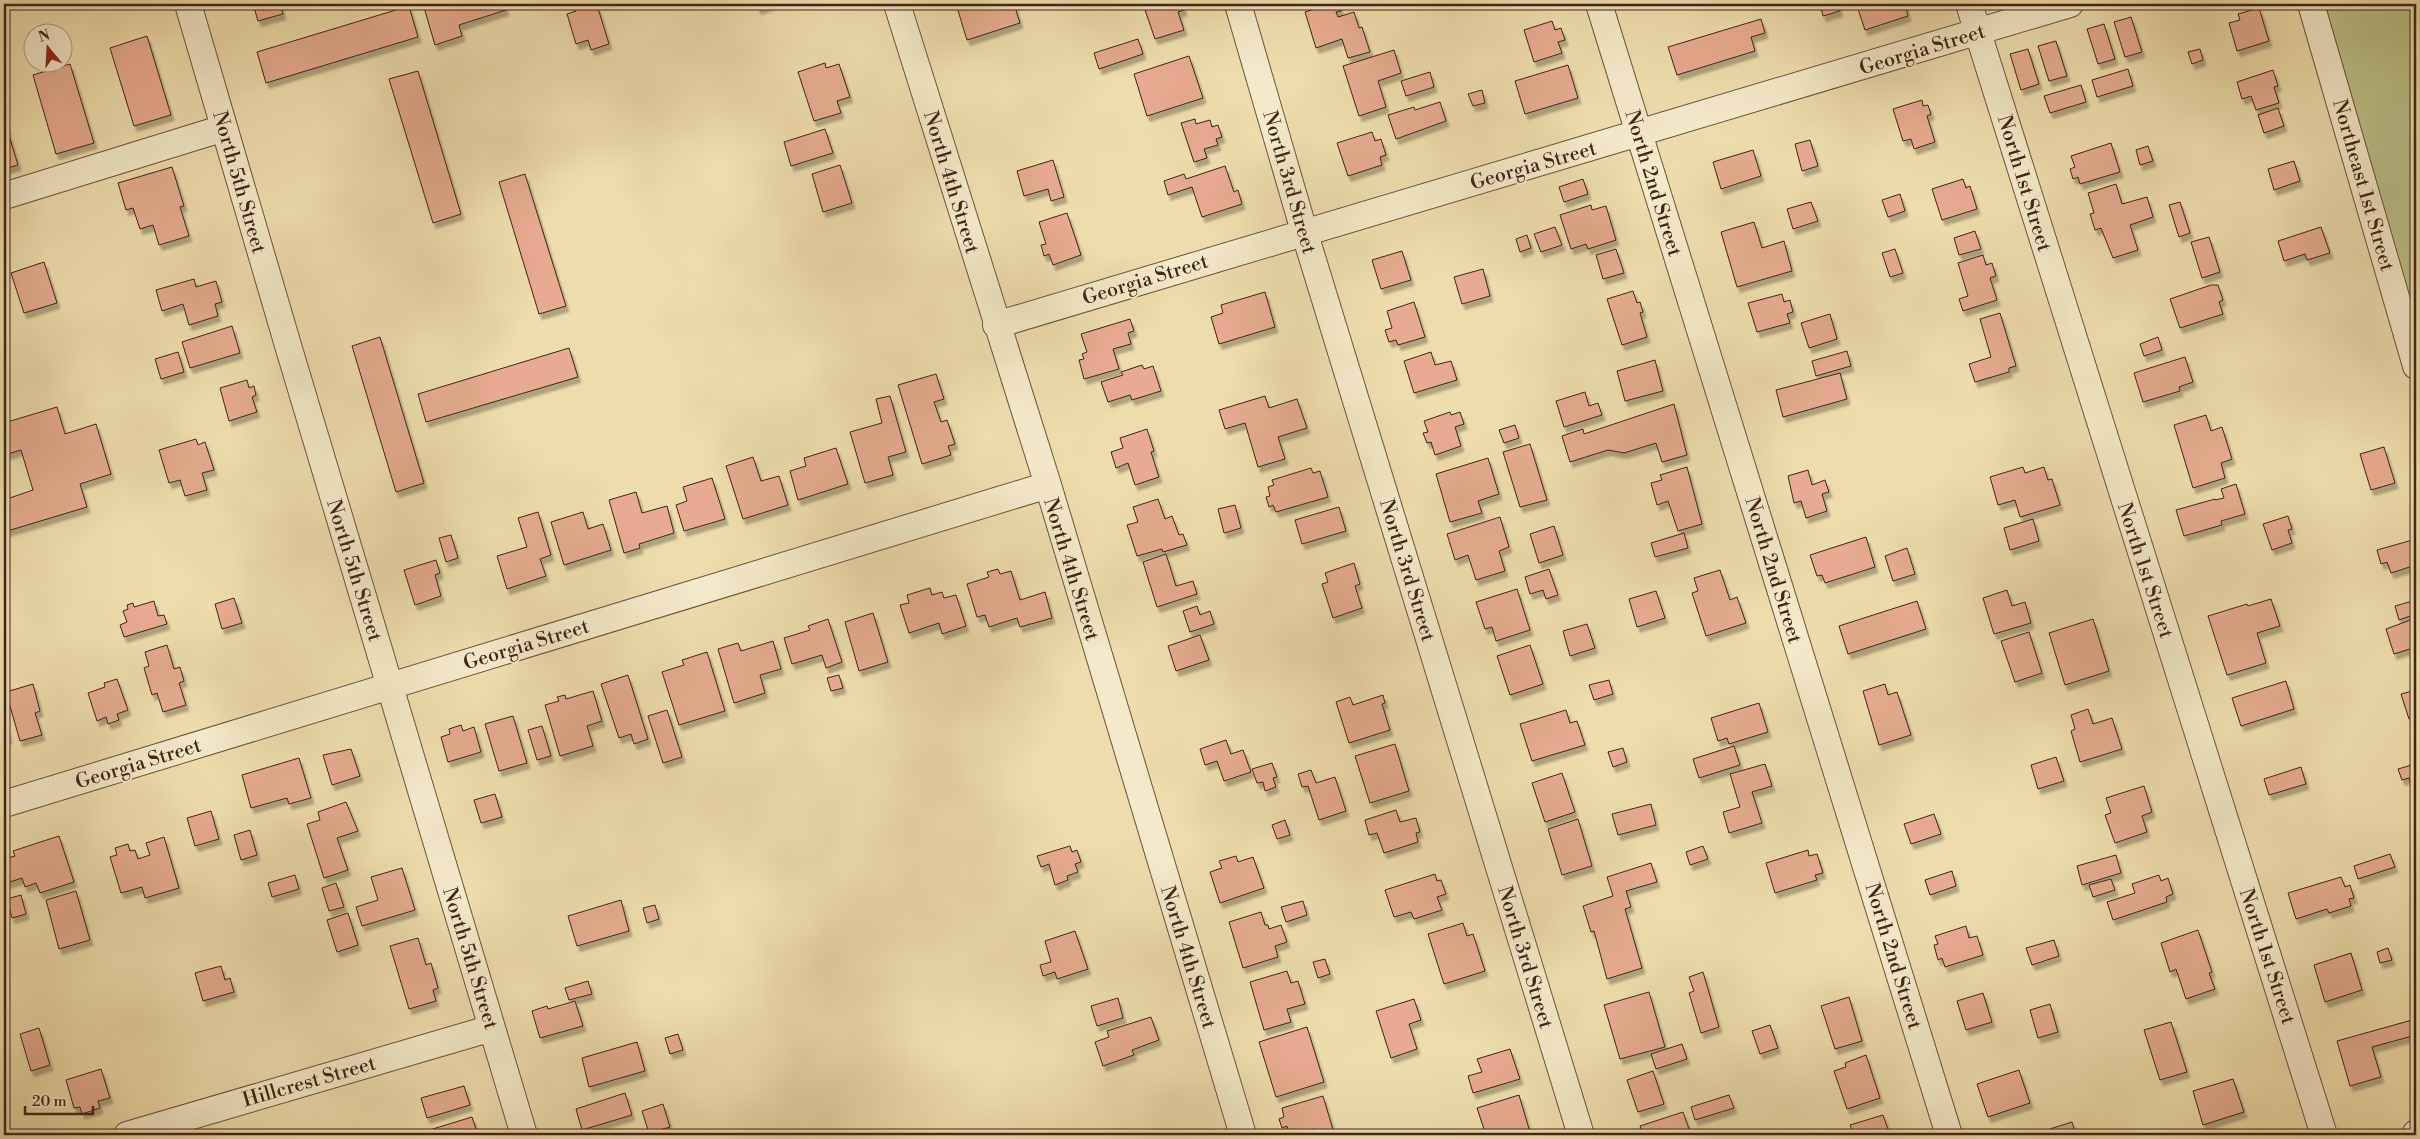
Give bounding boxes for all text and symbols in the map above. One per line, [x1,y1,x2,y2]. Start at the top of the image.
street label: Georgia Street [1857,19,1988,81]
north arrow [22,22,72,72]
text: N [36,26,52,47]
street label: Northeast 1st Street [2326,97,2399,274]
street label: North 2nd Street [1618,107,1687,260]
street label: North 5th Street [206,108,271,257]
street label: North 4th Street [917,108,984,257]
street label: North 3rd Street [1256,108,1321,257]
street label: North 1st Street [1991,112,2056,255]
street label: Georgia Street [1467,136,1599,196]
street label: Georgia Street [1080,249,1211,311]
street label: North 2nd Street [1738,494,1807,647]
street label: North 4th Street [1037,495,1104,644]
street label: North 5th Street [320,496,387,644]
street label: North 3rd Street [1373,496,1440,645]
street label: North 1st Street [2111,499,2178,642]
street label: Georgia Street [461,614,592,676]
street label: Georgia Street [73,733,204,795]
street label: North 2nd Street [1858,880,1927,1033]
street label: North 4th Street [1154,883,1221,1032]
street label: North 3rd Street [1491,883,1558,1032]
street label: North 5th Street [436,884,503,1032]
street label: North 1st Street [2233,885,2300,1028]
street label: Hillcrest Street [240,1051,379,1113]
scale bar [25,1084,92,1116]
text: 20 m [32,1092,67,1111]

